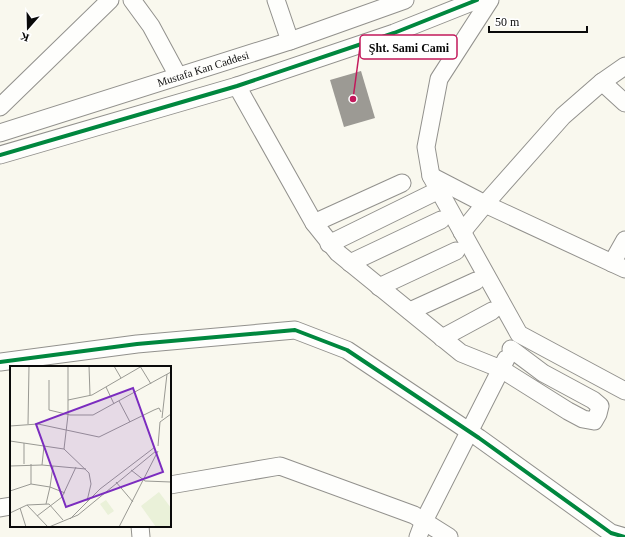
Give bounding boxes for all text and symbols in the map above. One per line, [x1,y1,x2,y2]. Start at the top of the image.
north arrow [8,8,48,48]
scale bar [489,8,587,34]
text: 50 m [495,15,520,29]
text: K [18,30,31,44]
callout: Şht. Sami Cami [360,35,457,59]
text: Şht. Sami Cami [369,41,450,55]
street label: Mustafa Kan Caddesi [156,48,250,89]
inset map [10,366,171,527]

